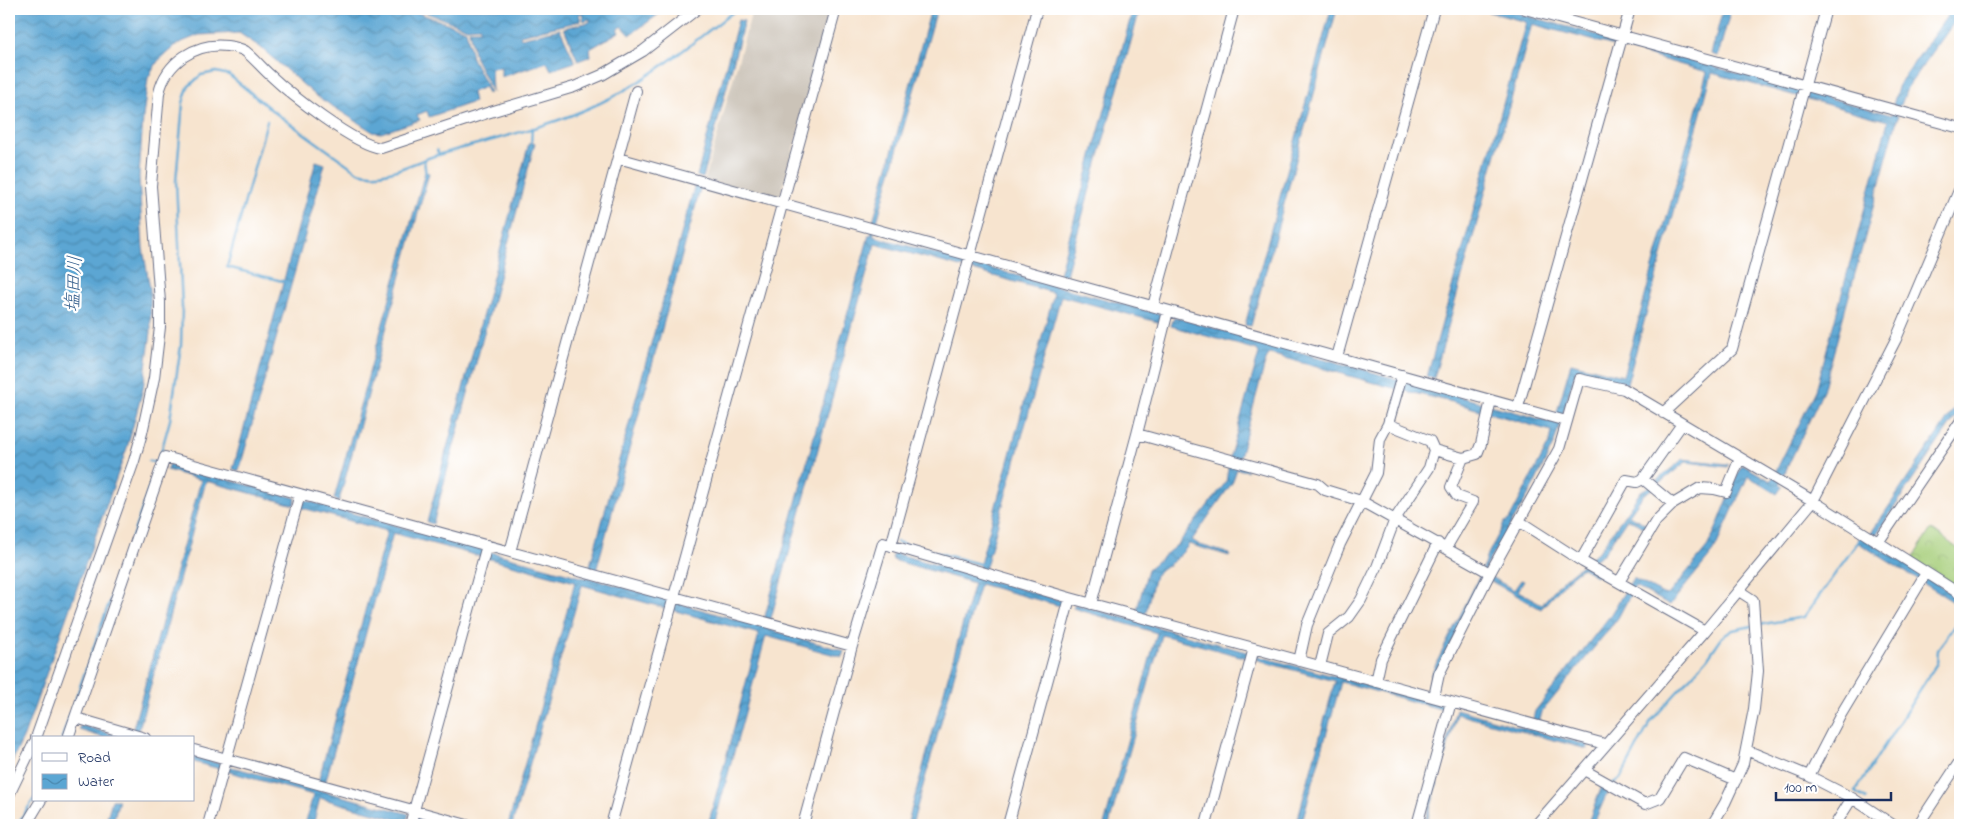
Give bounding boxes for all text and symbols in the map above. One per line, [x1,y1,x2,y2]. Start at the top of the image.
water label: 塩田川 [60,255,90,313]
legend [32,736,195,802]
text: Road [78,747,111,769]
scale bar [1776,769,1892,801]
text: Water [78,771,114,793]
text: 100 m [1784,777,1817,799]

